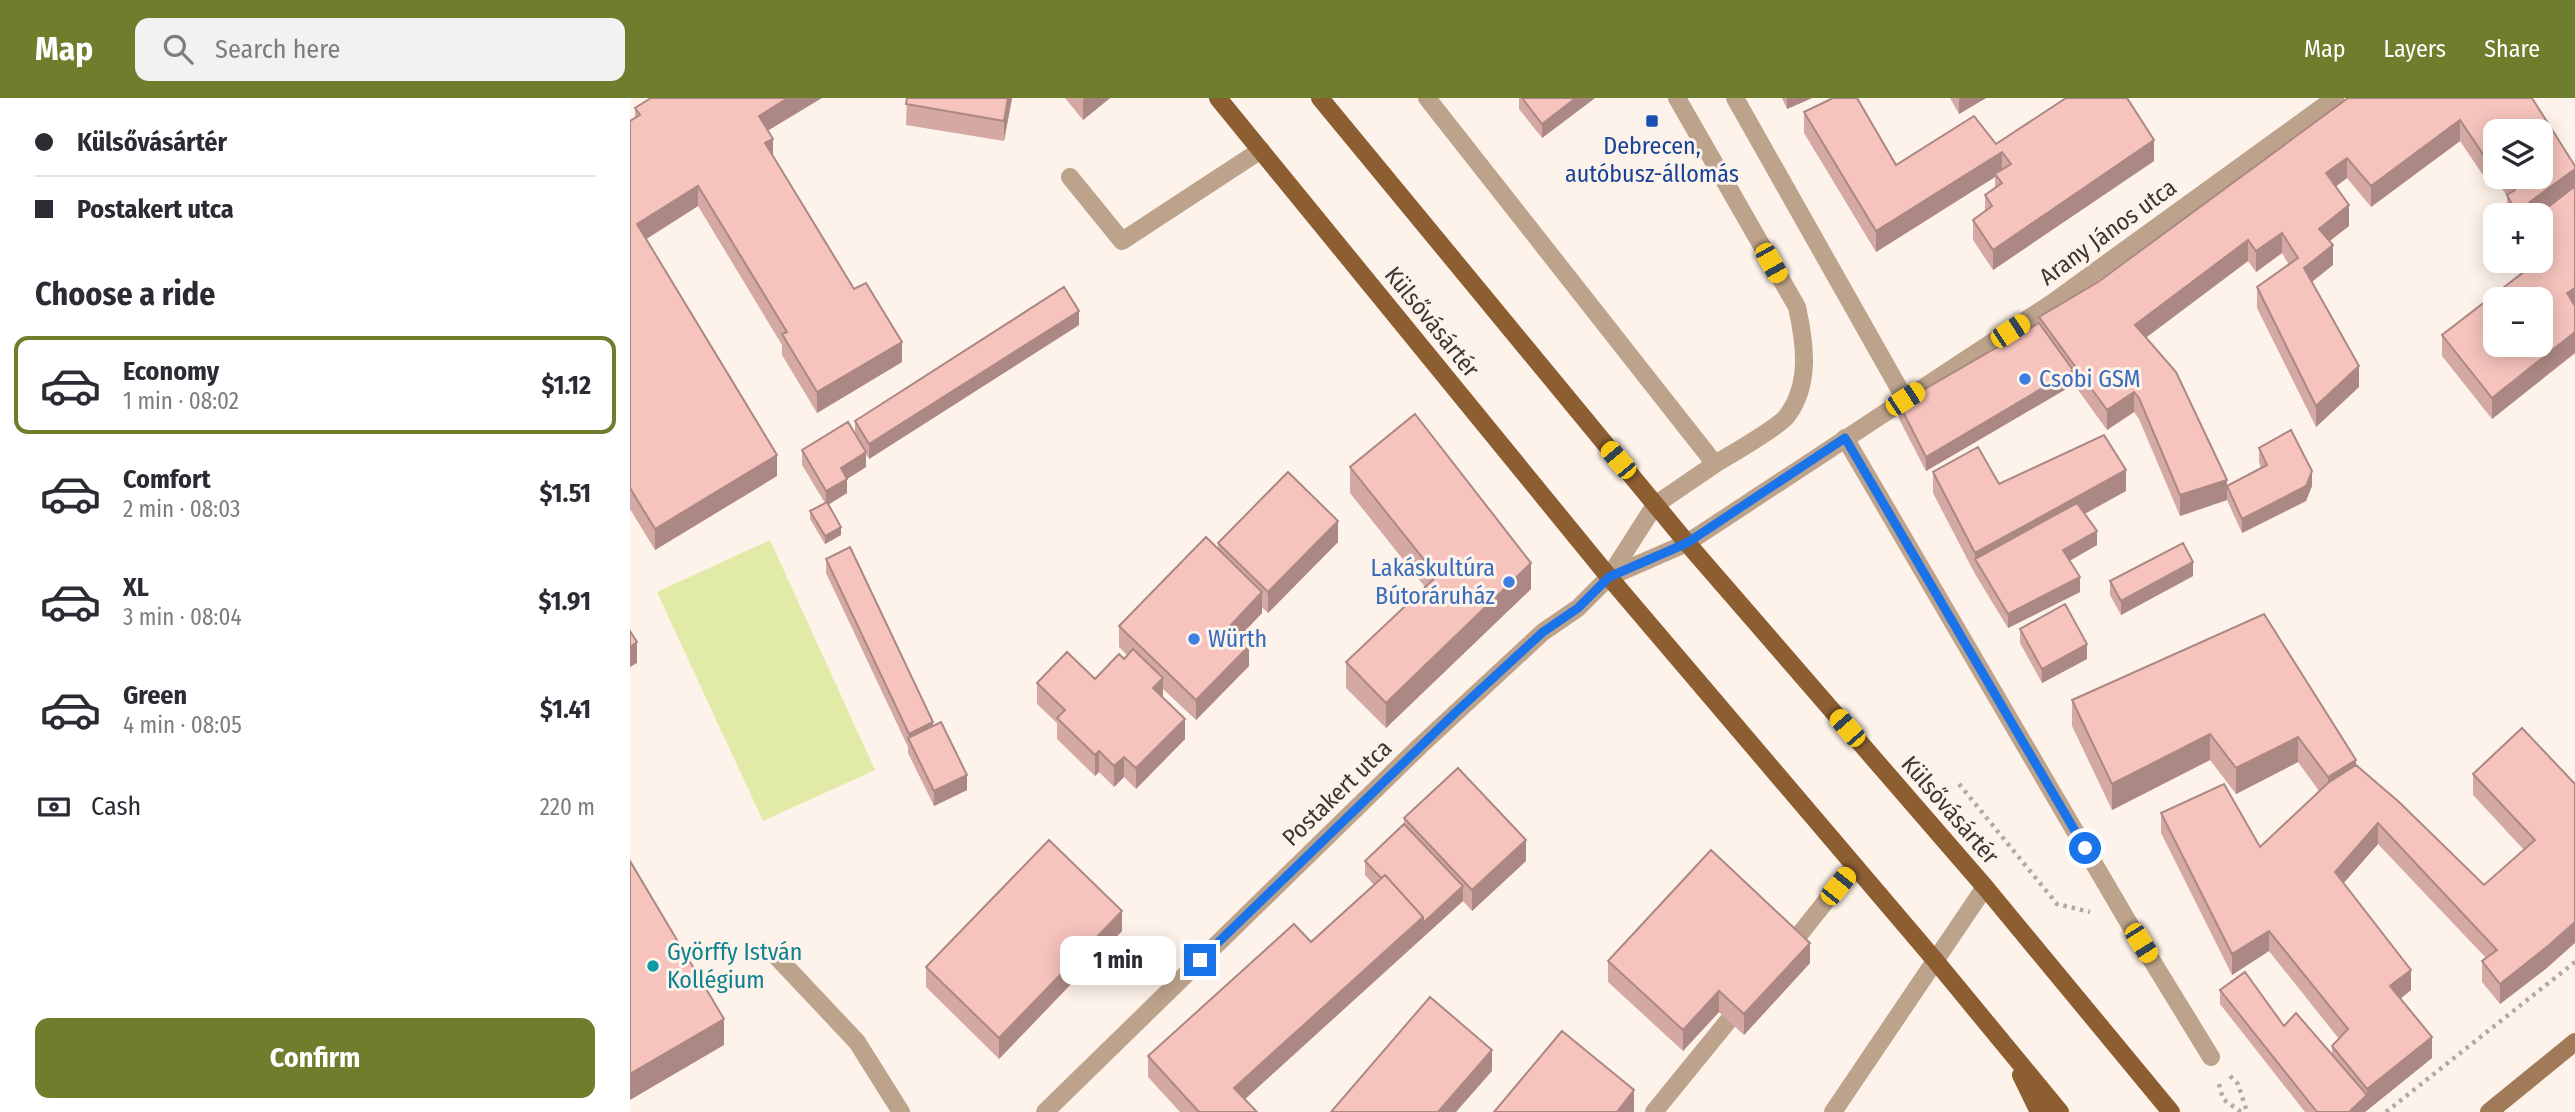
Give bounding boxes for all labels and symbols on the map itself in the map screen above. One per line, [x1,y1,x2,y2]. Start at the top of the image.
marker: Debrecen, autóbusz-állomás [1644,113,1660,129]
place label: Debrecen, autóbusz-állomás [1565,132,1739,188]
street label: Arany János utca [2034,173,2182,291]
car [1752,240,1791,286]
street label: Külsővásártér [1379,261,1485,383]
car [1987,311,2034,351]
place label: Csobi GSM [2039,365,2141,393]
marker: Csobi GSM [2017,371,2033,387]
car [1882,379,1929,419]
car [1597,437,1640,483]
place label: Lakáskultúra Bútoráruház [1370,554,1495,610]
marker: Lakáskultúra Bútoráruház [1501,574,1517,590]
place label: Würth [1208,625,1267,653]
marker: Würth [1186,631,1202,647]
car [1826,705,1869,751]
street label: Postakert utca [1277,734,1397,852]
street label: Külsővásártér [1895,750,2005,870]
route start [2069,832,2101,864]
car [1817,863,1860,909]
car [2121,920,2162,966]
callout: 1 min [1060,936,1176,984]
place label: Györffy István Kollégium [667,938,802,994]
route end [1184,944,1216,976]
marker: Györffy István Kollégium [645,958,661,974]

